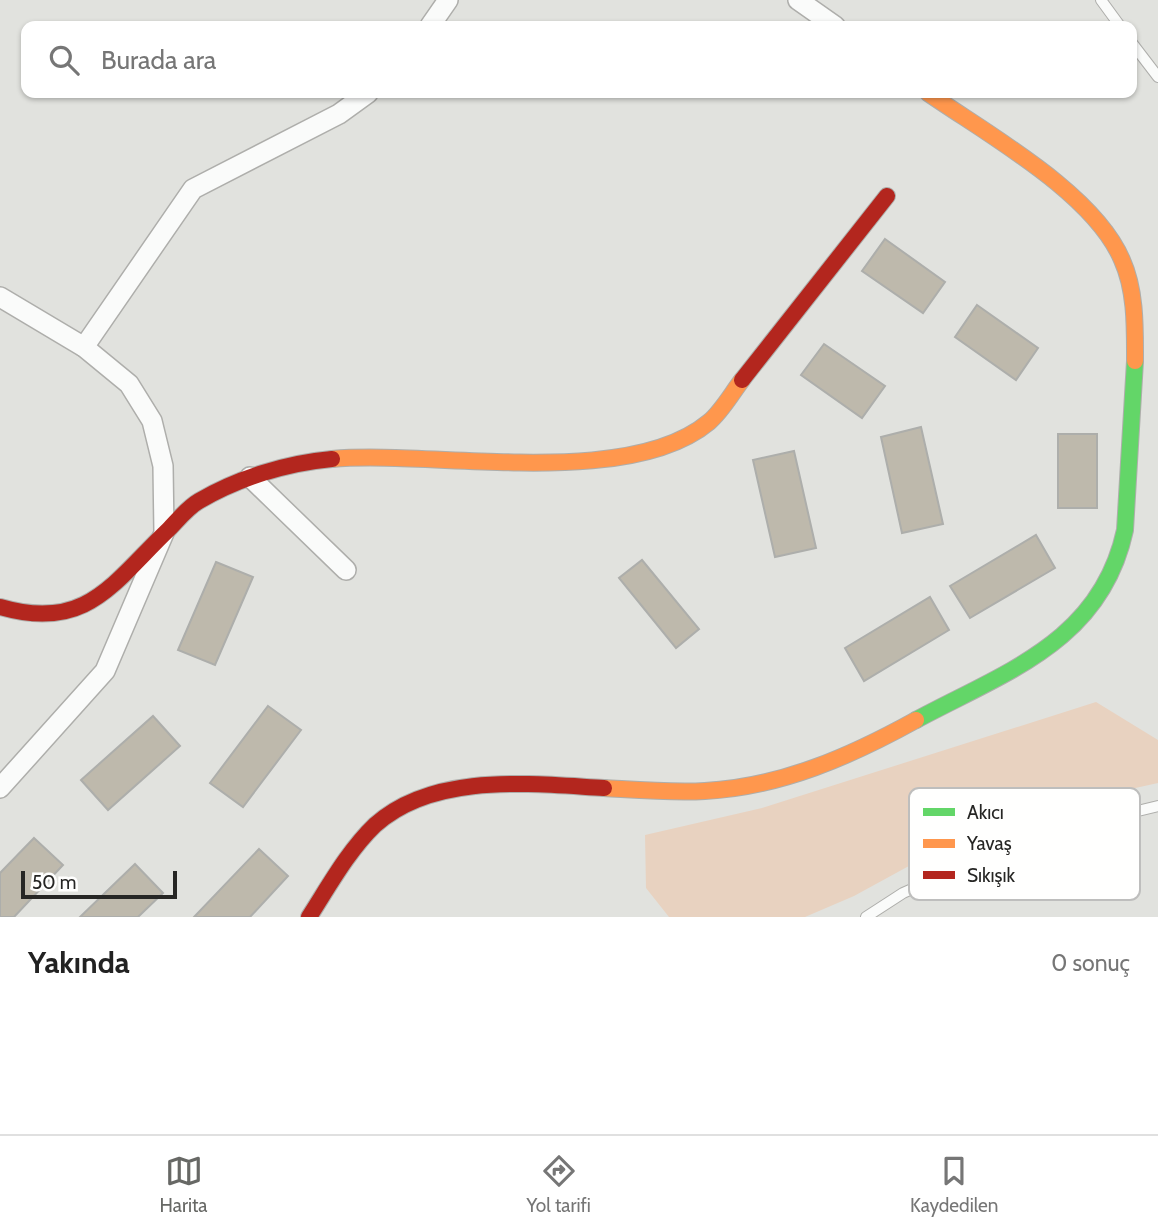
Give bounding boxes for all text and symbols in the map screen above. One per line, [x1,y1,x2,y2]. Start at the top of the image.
search box [21,21,1137,98]
icon: search [45,41,83,79]
text: Burada ara [101,44,216,76]
legend [909,788,1140,900]
text: Akıcı [967,801,1004,824]
text: Yavaş [966,832,1012,855]
text: Sıkışık [967,864,1015,887]
scale bar [21,868,177,900]
text: 50 m [32,871,76,894]
text: Yakında [28,944,130,981]
text: 0 sonuç [1051,949,1130,977]
tab: Harita [160,1152,207,1217]
tab: Yol tarifi [527,1152,591,1217]
tab: Kaydedilen [910,1152,998,1217]

